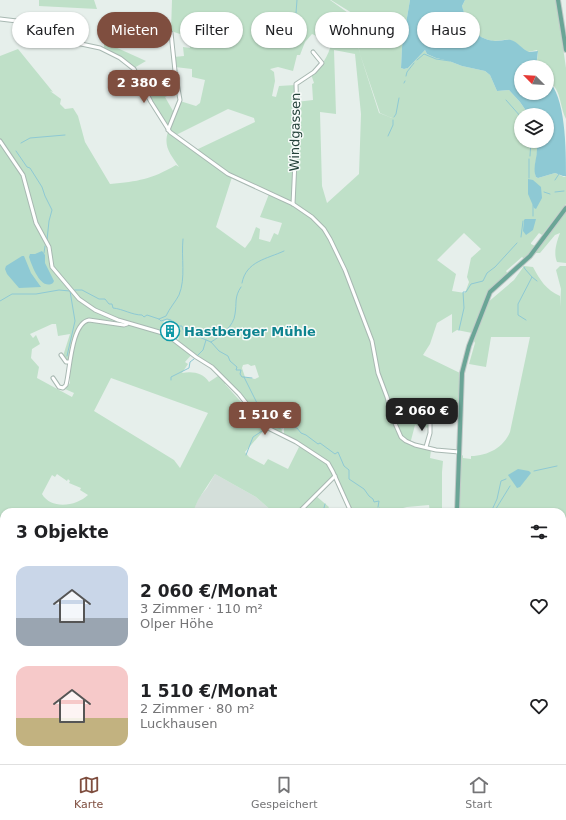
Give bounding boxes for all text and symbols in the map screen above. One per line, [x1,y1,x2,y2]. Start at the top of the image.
chip: Kaufen [12,12,89,48]
chip: Mieten [97,12,172,48]
chip: Filter [180,12,243,48]
chip: Neu [251,12,307,48]
chip: Wohnung [315,12,409,48]
chip: Haus [417,12,480,48]
north arrow [514,60,554,100]
map controls [514,60,554,148]
pin: 2 380 € [107,70,181,104]
text: 2 380 € [117,75,171,90]
street label: Windgassen [287,93,303,171]
button: layers [514,108,554,148]
building icon: Hastberger Mühle [159,320,181,342]
place label: Hastberger Mühle [184,324,316,339]
pin: 2 060 € [385,398,459,432]
pin: 1 510 € [228,402,302,436]
text: 2 060 € [395,403,449,418]
text: 1 510 € [238,407,292,422]
icon: filters [528,521,550,543]
text: 3 Objekte [16,522,109,542]
text: 2 060 €/Monat [140,581,278,601]
icon: home [48,582,96,630]
icon: heart [528,595,550,617]
text: 3 Zimmer · 110 m² [140,601,263,616]
text: Olper Höhe [140,616,214,631]
text: 1 510 €/Monat [140,681,278,701]
icon: home [48,682,96,730]
icon: heart [528,695,550,717]
text: 2 Zimmer · 80 m² [140,701,255,716]
text: Luckhausen [140,716,217,731]
tab: Karte [74,774,103,811]
tab: Gespeichert [251,774,317,811]
tab: Start [465,774,492,811]

